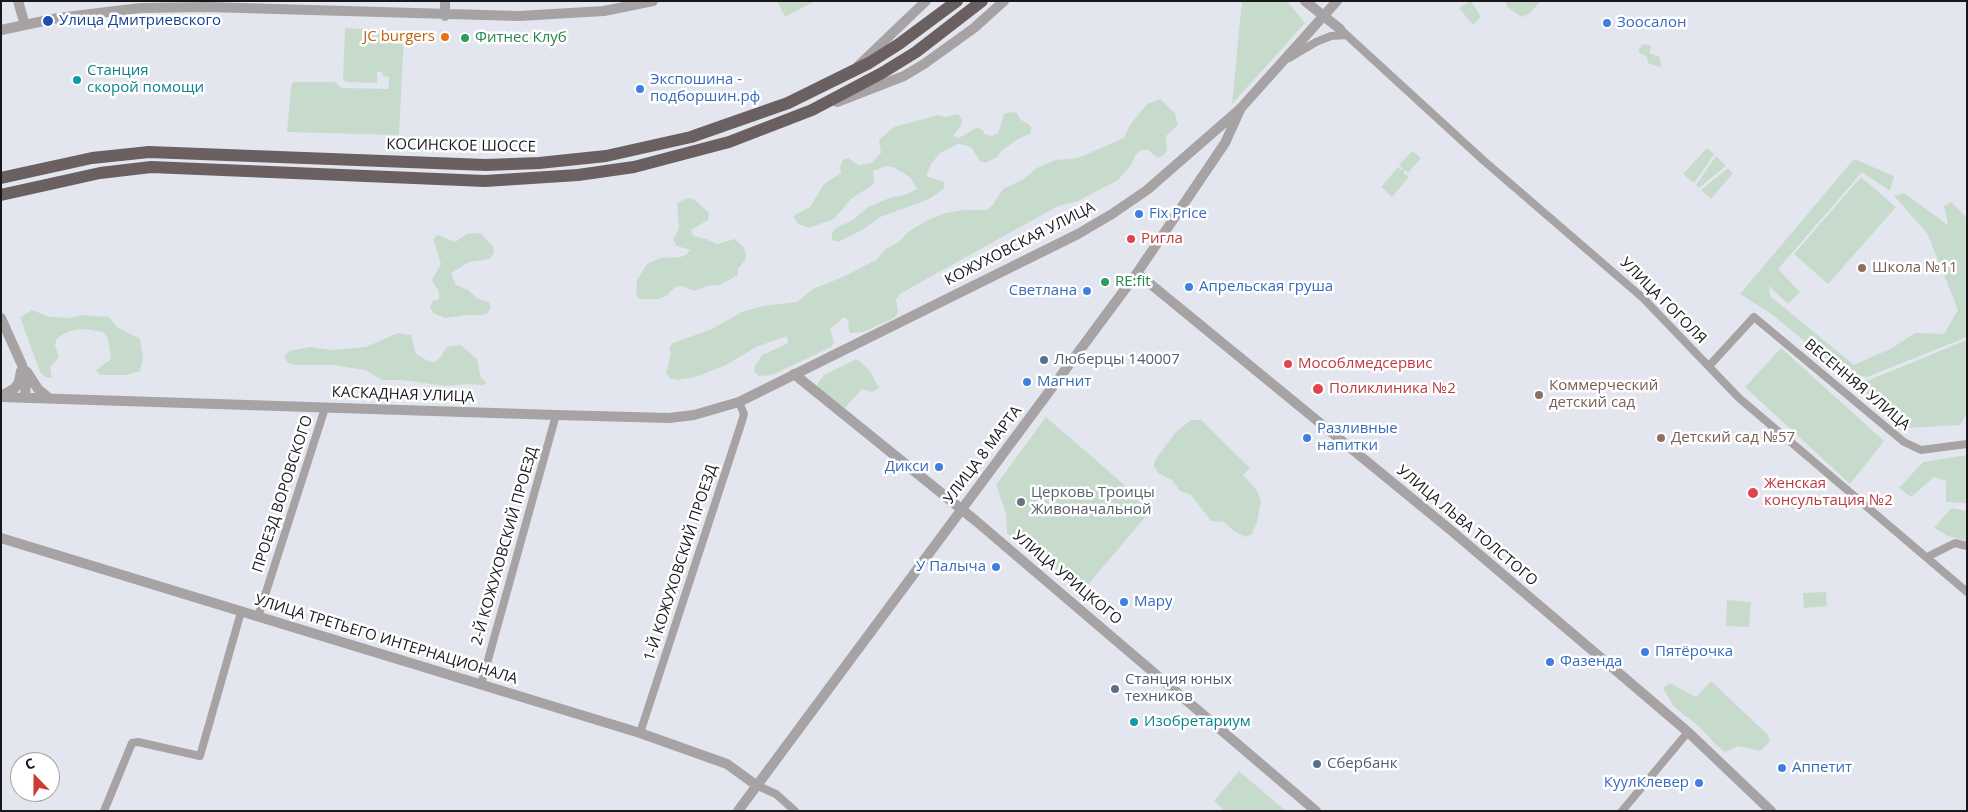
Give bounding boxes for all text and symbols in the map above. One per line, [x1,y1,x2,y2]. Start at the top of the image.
place label: Улица Дмитриевского [59,12,221,30]
marker: Улица Дмитриевского [41,14,55,28]
place label: Зоосалон [1617,14,1686,32]
marker: Зоосалон [1601,17,1613,29]
place label: JC burgers [363,28,435,46]
place label: Фитнес Клуб [475,29,567,47]
marker: JC burgers [439,31,451,43]
marker: Фитнес Клуб [459,32,471,44]
place label: Станция скорой помощи [87,62,204,97]
place label: Экспошина - подборшин.рф [650,71,760,106]
marker: Станция скорой помощи [71,74,83,86]
marker: Экспошина - подборшин.рф [634,83,646,95]
street label: КОСИНСКОЕ ШОССЕ [386,136,536,156]
street label: КОЖУХОВСКАЯ УЛИЦА [942,198,1098,290]
place label: Fix Price [1149,205,1207,223]
marker: Fix Price [1133,208,1145,220]
place label: Ригла [1141,230,1183,248]
marker: Ригла [1125,233,1137,245]
street label: УЛИЦА ГОГОЛЯ [1616,254,1710,348]
place label: Школа №11 [1872,259,1957,277]
marker: Школа №11 [1856,262,1868,274]
place label: RE:fit [1115,273,1151,291]
marker: RE:fit [1099,276,1111,288]
place label: Апрельская груша [1199,278,1333,296]
marker: Апрельская груша [1183,281,1195,293]
place label: Светлана [1009,282,1077,300]
marker: Светлана [1081,285,1093,297]
street label: ВЕСЕННЯЯ УЛИЦА [1800,336,1914,434]
place label: Люберцы 140007 [1054,351,1180,369]
marker: Люберцы 140007 [1038,354,1050,366]
place label: Мособлмедсервис [1298,355,1432,373]
marker: Мособлмедсервис [1282,358,1294,370]
place label: Магнит [1037,373,1091,391]
marker: Магнит [1021,376,1033,388]
place label: Коммерческий детский сад [1549,377,1658,412]
place label: Поликлиника №2 [1329,380,1456,398]
marker: Поликлиника №2 [1311,382,1325,396]
street label: КАСКАДНАЯ УЛИЦА [331,384,475,406]
marker: Коммерческий детский сад [1533,389,1545,401]
street label: УЛИЦА 8 МАРТА [940,403,1026,507]
street label: ПРОЕЗД ВОРОВСКОГО [249,413,317,575]
place label: Разливные напитки [1317,420,1398,455]
place label: Детский сад №57 [1671,429,1795,447]
marker: Разливные напитки [1301,432,1313,444]
marker: Детский сад №57 [1655,432,1667,444]
street label: 2-Й КОЖУХОВСКИЙ ПРОЕЗД [468,445,542,647]
place label: Дикси [885,458,929,476]
marker: Дикси [933,461,945,473]
street label: 1-Й КОЖУХОВСКИЙ ПРОЕЗД [641,462,721,664]
street label: УЛИЦА ЛЬВА ТОЛСТОГО [1393,462,1541,590]
place label: Женская консультация №2 [1764,475,1893,510]
place label: Церковь Троицы Живоначальной [1031,484,1155,519]
marker: Женская консультация №2 [1746,486,1760,500]
marker: Церковь Троицы Живоначальной [1015,496,1027,508]
street label: УЛИЦА УРИЦКОГО [1009,527,1125,629]
place label: У Палыча [916,558,986,576]
marker: У Палыча [990,561,1002,573]
street label: УЛИЦА ТРЕТЬЕГО ИНТЕРНАЦИОНАЛА [252,591,520,689]
place label: Мару [1134,593,1173,611]
marker: Мару [1118,596,1130,608]
place label: Пятёрочка [1655,643,1733,661]
marker: Пятёрочка [1639,646,1651,658]
place label: Фазенда [1560,653,1622,671]
marker: Фазенда [1544,656,1556,668]
place label: Станция юных техников [1125,671,1232,706]
marker: Станция юных техников [1109,683,1121,695]
place label: Изобретариум [1144,713,1251,731]
marker: Изобретариум [1128,716,1140,728]
north arrow [10,752,60,802]
text: С [22,753,37,774]
place label: Сбербанк [1327,755,1397,773]
marker: Сбербанк [1311,758,1323,770]
place label: Аппетит [1792,759,1852,777]
marker: Аппетит [1776,762,1788,774]
place label: КуулКлевер [1604,774,1689,792]
marker: КуулКлевер [1693,777,1705,789]

